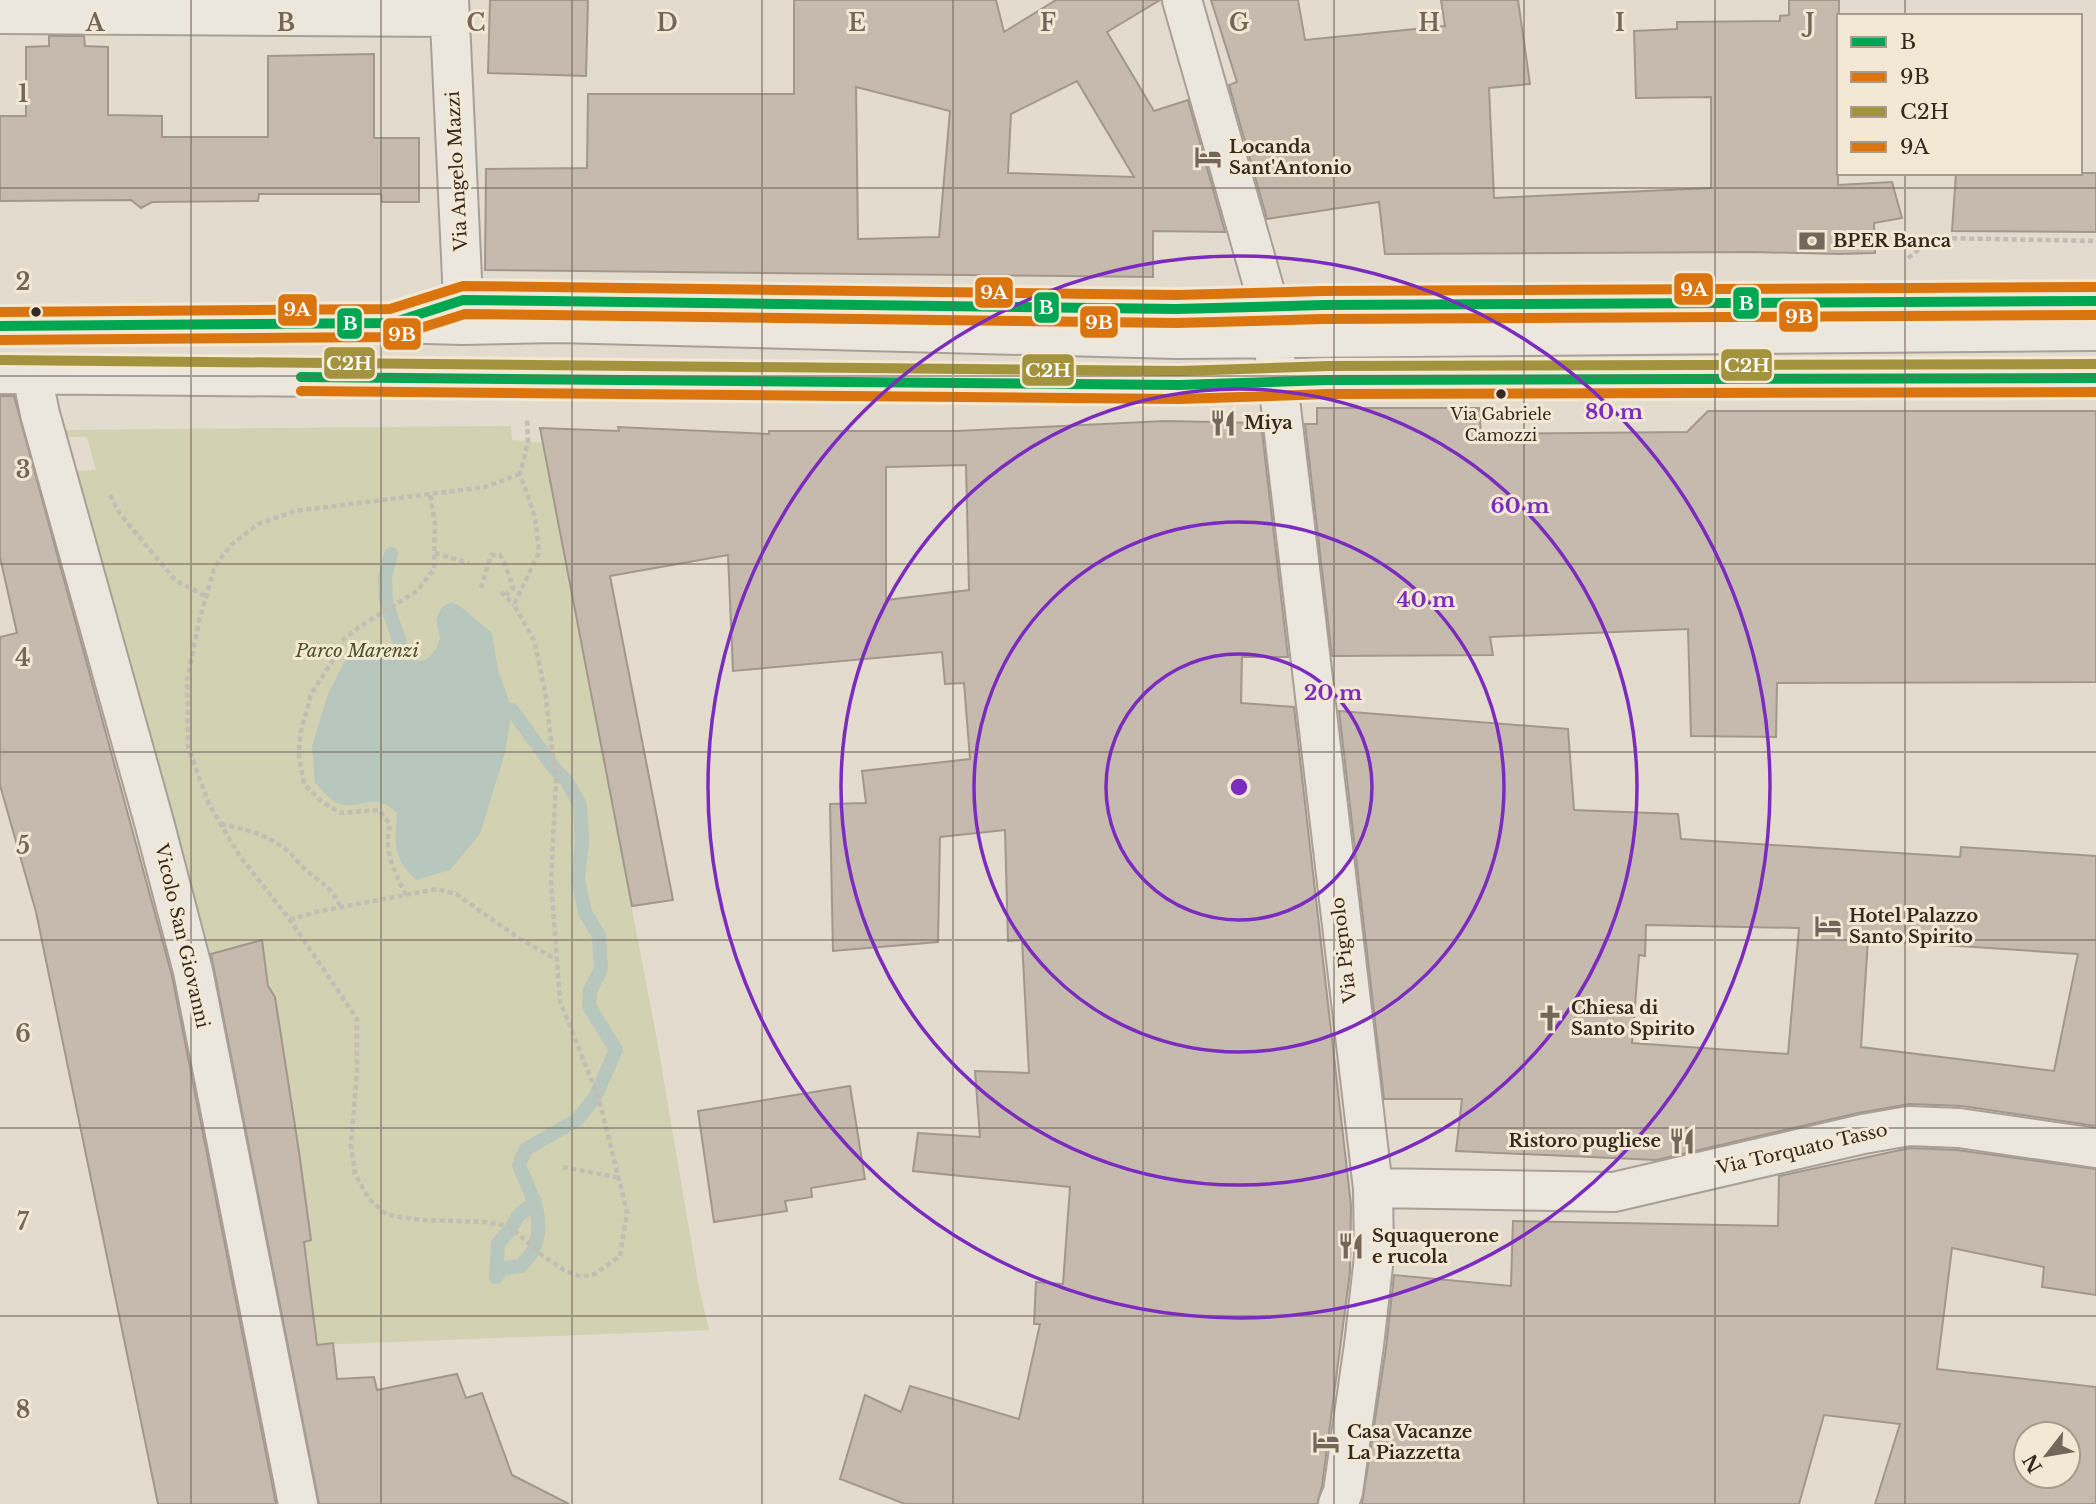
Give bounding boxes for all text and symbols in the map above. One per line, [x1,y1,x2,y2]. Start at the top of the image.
text: A [85,9,106,37]
text: B [277,9,295,37]
text: C [467,9,485,37]
text: D [656,9,678,37]
text: E [848,9,866,37]
text: F [1040,9,1056,37]
text: G [1229,9,1249,37]
text: H [1418,9,1440,37]
text: I [1615,9,1625,37]
text: J [1801,9,1815,37]
legend [1837,14,2082,175]
text: B [1900,29,1916,55]
text: 9B [1900,64,1930,90]
text: 1 [18,80,28,108]
street label: Via Angelo Mazzi [442,90,472,253]
text: C2H [1900,99,1949,125]
text: 9A [1900,134,1930,160]
place label: Locanda Sant'Antonio [1229,136,1352,179]
hotel icon: Locanda Sant'Antonio [1193,142,1223,172]
bank icon: BPER Banca [1797,226,1827,256]
place label: BPER Banca [1833,230,1952,252]
text: 2 [16,268,30,296]
line badge: 9A [1673,272,1714,306]
line badge: 9A [974,276,1014,309]
text: 9A [1680,278,1708,301]
text: 9A [980,281,1008,304]
line badge: B [1732,286,1760,320]
line badge: B [1033,291,1060,324]
text: B [1738,292,1754,315]
line badge: 9A [277,293,318,327]
text: B [1038,296,1054,319]
text: 9A [283,298,311,321]
line badge: 9B [1778,300,1819,333]
unlabelled marker [29,305,43,319]
line badge: 9B [1079,305,1119,339]
text: 9B [1785,305,1813,328]
line badge: B [336,307,363,340]
text: 9B [1085,311,1113,334]
text: B [342,312,358,335]
line badge: 9B [382,317,422,351]
text: 9B [388,323,416,346]
line badge: C2H [323,346,376,380]
line badge: C2H [1720,348,1773,382]
text: C2H [326,352,372,375]
line badge: C2H [1021,353,1075,387]
text: C2H [1724,354,1770,377]
text: C2H [1025,359,1071,382]
marker: Via Gabriele Camozzi [1494,387,1508,401]
text: 80 m [1585,399,1643,425]
place label: Via Gabriele Camozzi [1449,404,1552,445]
restaurant icon: Miya [1208,408,1238,438]
place label: Miya [1244,412,1293,434]
text: 3 [16,456,30,484]
text: 60 m [1491,493,1549,519]
text: 40 m [1397,587,1455,613]
park label: Parco Marenzi [294,640,419,662]
text: 4 [15,644,31,672]
text: 20 m [1304,680,1362,706]
centre of rings [1227,775,1251,799]
text: 5 [16,832,30,860]
street label: Vicolo San Giovanni [150,841,214,1030]
street label: Via Pignolo [1327,896,1362,1005]
place label: Hotel Palazzo Santo Spirito [1849,905,1978,948]
hotel icon: Hotel Palazzo Santo Spirito [1813,911,1843,941]
place label: Chiesa di Santo Spirito [1571,997,1695,1040]
church icon: Chiesa di Santo Spirito [1535,1003,1565,1033]
text: 6 [15,1020,31,1048]
street label: Via Torquato Tasso [1713,1119,1890,1180]
restaurant icon: Ristoro pugliese [1667,1126,1697,1156]
place label: Ristoro pugliese [1509,1130,1661,1152]
text: 7 [17,1208,30,1236]
place label: Squaquerone e rucola [1372,1225,1499,1268]
restaurant icon: Squaquerone e rucola [1336,1231,1366,1261]
text: 8 [16,1396,30,1424]
north arrow [2012,1420,2082,1490]
place label: Casa Vacanze La Piazzetta [1347,1421,1472,1464]
hotel icon: Casa Vacanze La Piazzetta [1311,1427,1341,1457]
text: N [2018,1450,2047,1477]

